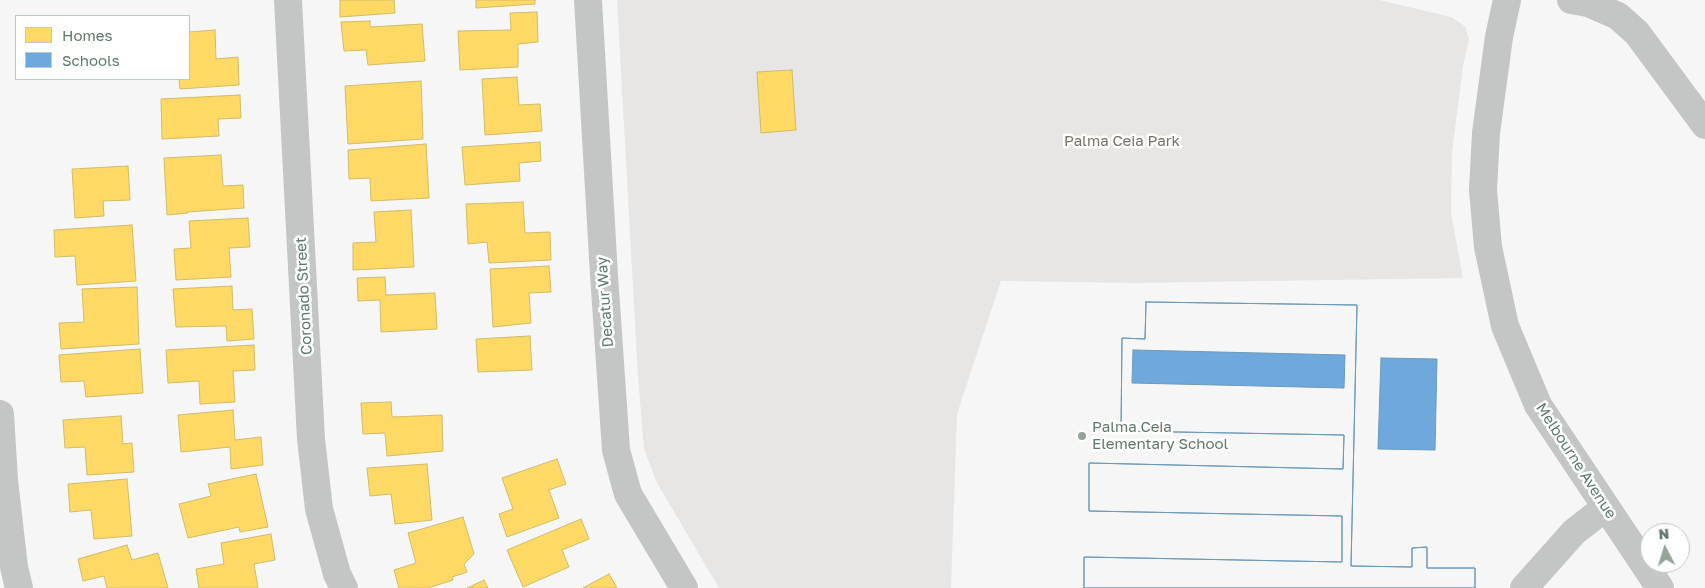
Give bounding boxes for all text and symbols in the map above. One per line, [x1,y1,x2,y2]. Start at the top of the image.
legend [15,15,190,80]
text: Homes [62,26,112,44]
text: Schools [62,51,120,69]
park label: Palma Ceia Park [1064,132,1180,150]
street label: Coronado Street [292,237,316,355]
street label: Decatur Way [593,256,617,348]
street label: Melbourne Avenue [1532,400,1620,522]
place label: Palma Ceia Elementary School [1092,418,1228,453]
marker: Palma Ceia Elementary School [1076,430,1088,442]
north arrow [1640,523,1690,573]
text: N [1658,525,1670,542]

